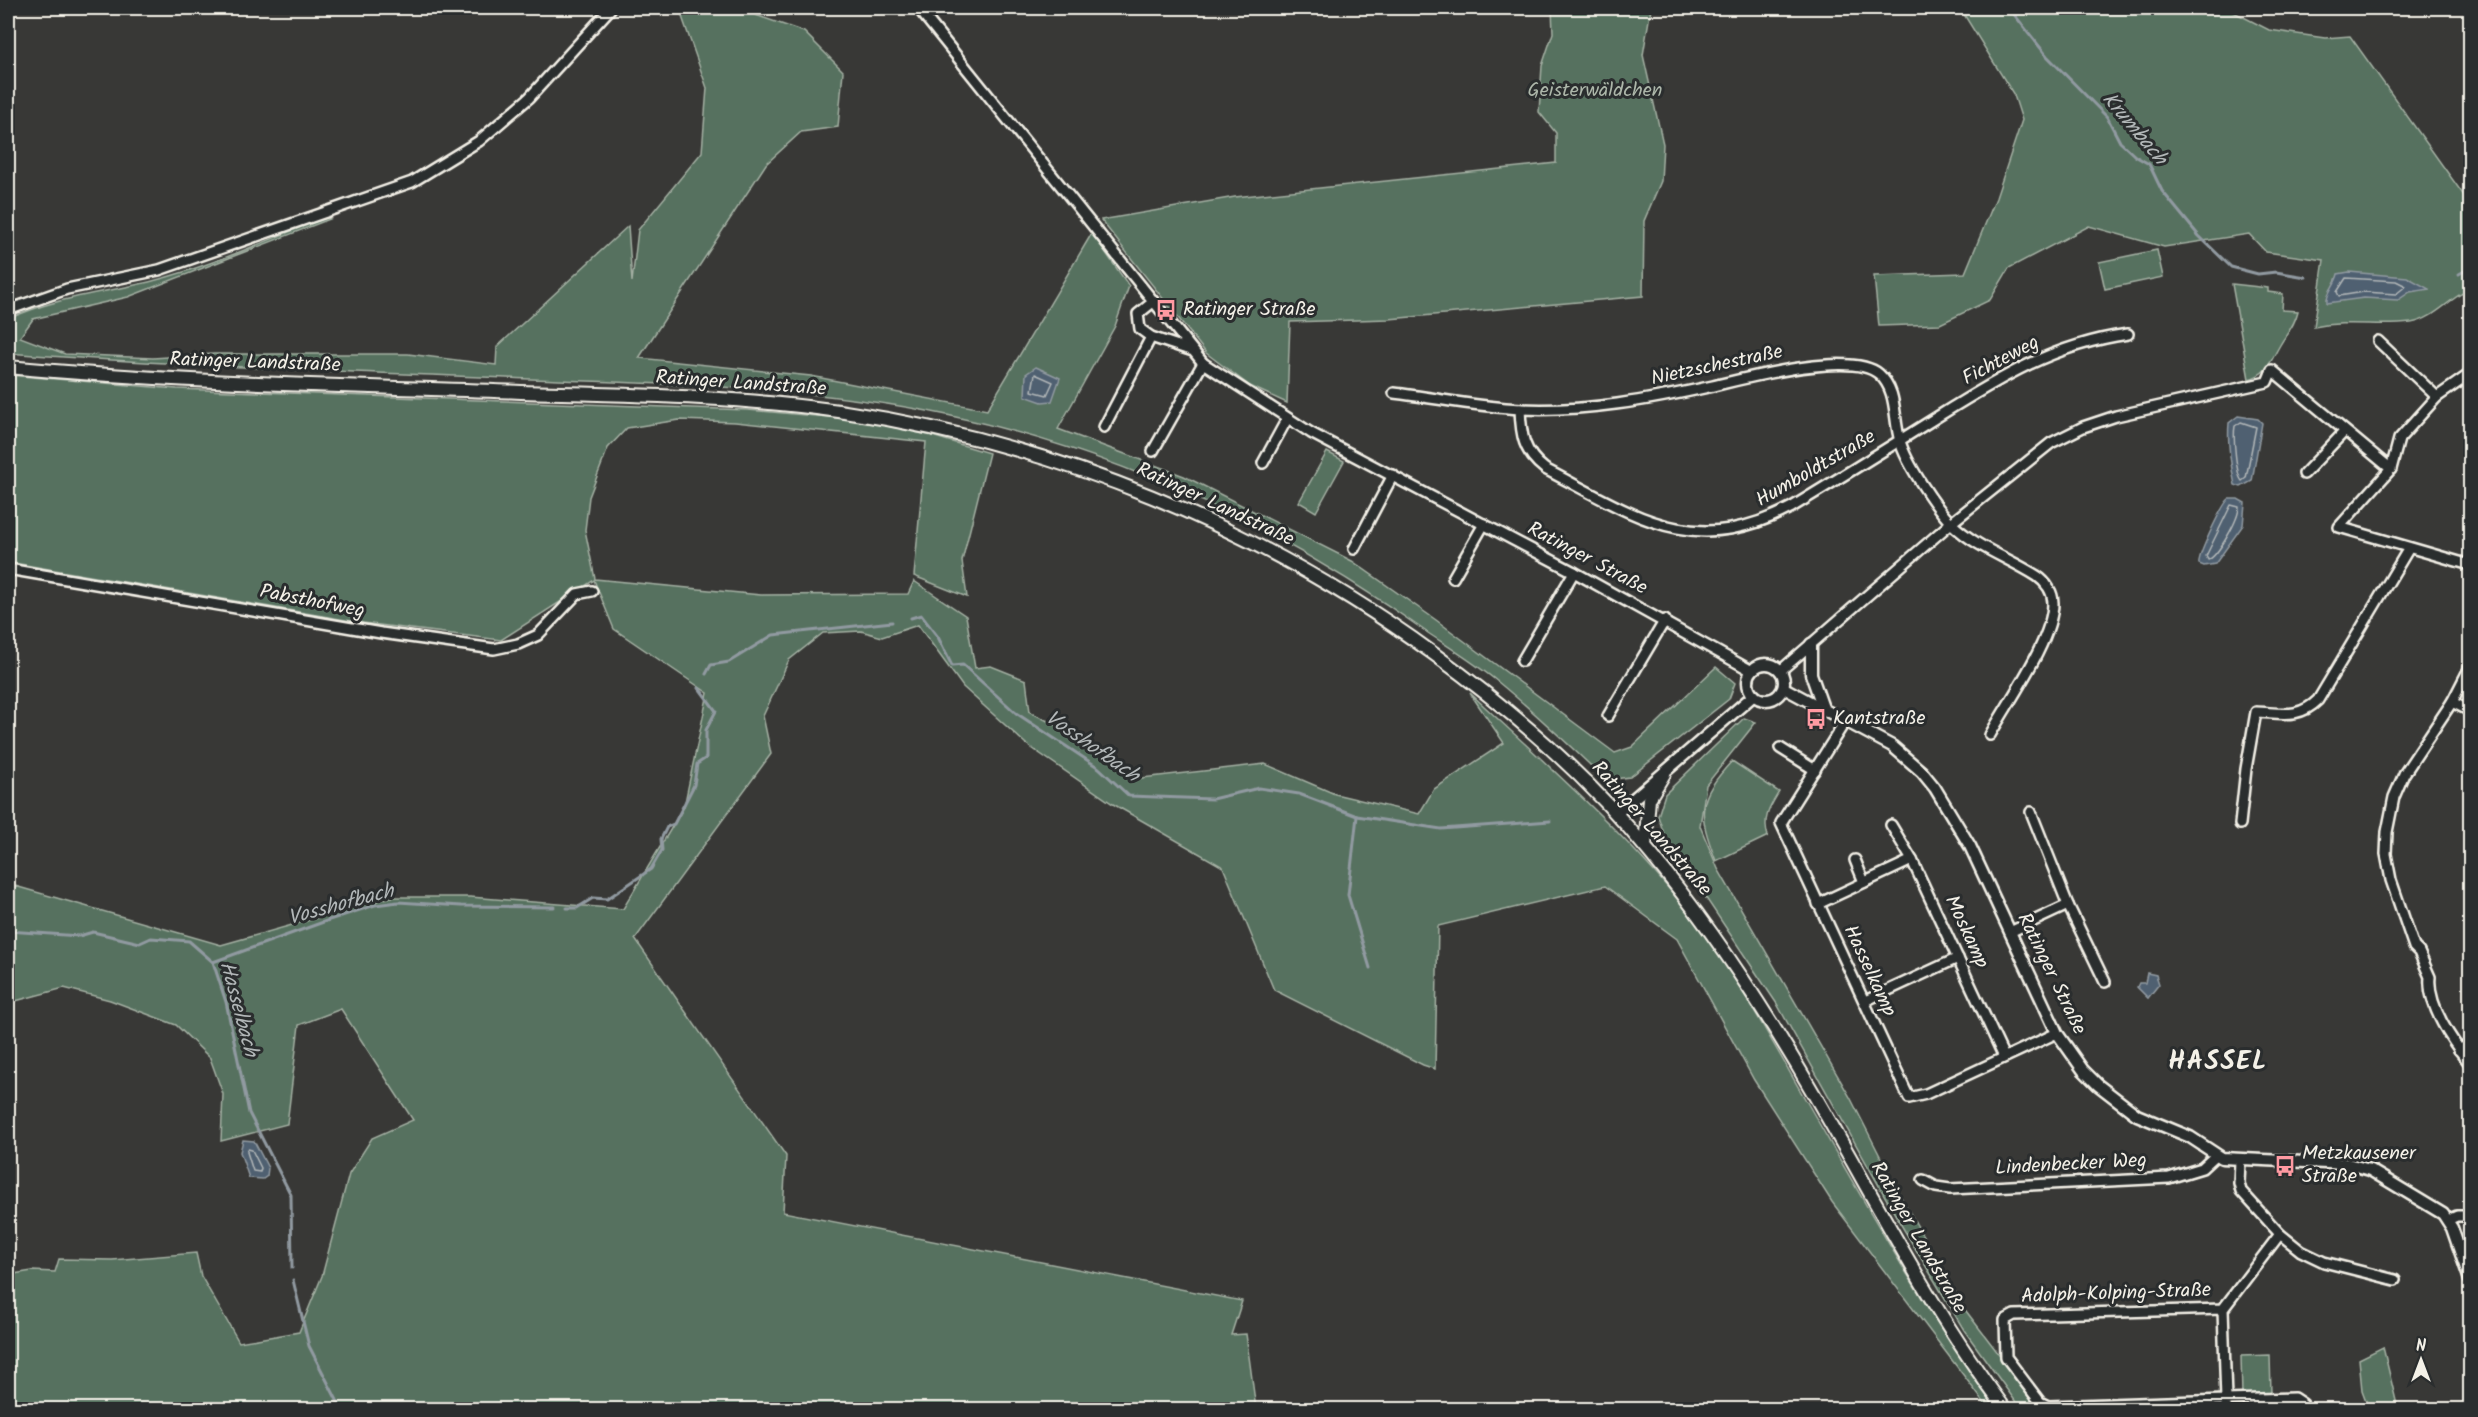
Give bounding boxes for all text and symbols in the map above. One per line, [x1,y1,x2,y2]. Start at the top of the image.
park label: Geisterwäldchen [1528,75,1662,107]
water label: Krumbach [2093,85,2176,175]
place label: Ratinger Straße [1183,294,1315,326]
bus stop icon: Ratinger Straße [1154,298,1178,322]
street label: Fichteweg [1957,327,2045,395]
street label: Nietzschestraße [1648,336,1786,396]
street label: Ratinger Landstraße [169,344,341,382]
street label: Ratinger Landstraße [654,362,828,406]
street label: Humboldtstraße [1750,422,1882,516]
street label: Ratinger Landstraße [1131,454,1299,556]
street label: Ratinger Straße [1521,514,1653,604]
street label: Pabsthofweg [257,576,367,628]
water label: Vosshofbach [1038,702,1147,793]
place label: Kantstraße [1833,703,1926,735]
bus stop icon: Kantstraße [1804,707,1828,731]
street label: Ratinger Landstraße [1583,754,1719,904]
water label: Vosshofbach [284,875,399,935]
street label: Moskamp [1935,890,1997,974]
street label: Ratinger Straße [2008,907,2094,1041]
street label: Hasselkamp [1834,920,1904,1023]
water label: Hasselbach [209,957,267,1062]
district label: HASSEL [2168,1041,2268,1083]
place label: Metzkausener Straße [2302,1138,2417,1193]
street label: Lindenbecker Weg [1994,1145,2148,1185]
bus stop icon: Metzkausener Straße [2273,1154,2297,1178]
street label: Ratinger Landstraße [1861,1156,1975,1320]
street label: Adolph-Kolping-Straße [2020,1275,2212,1313]
north arrow [2391,1330,2451,1390]
text: N [2416,1334,2426,1359]

